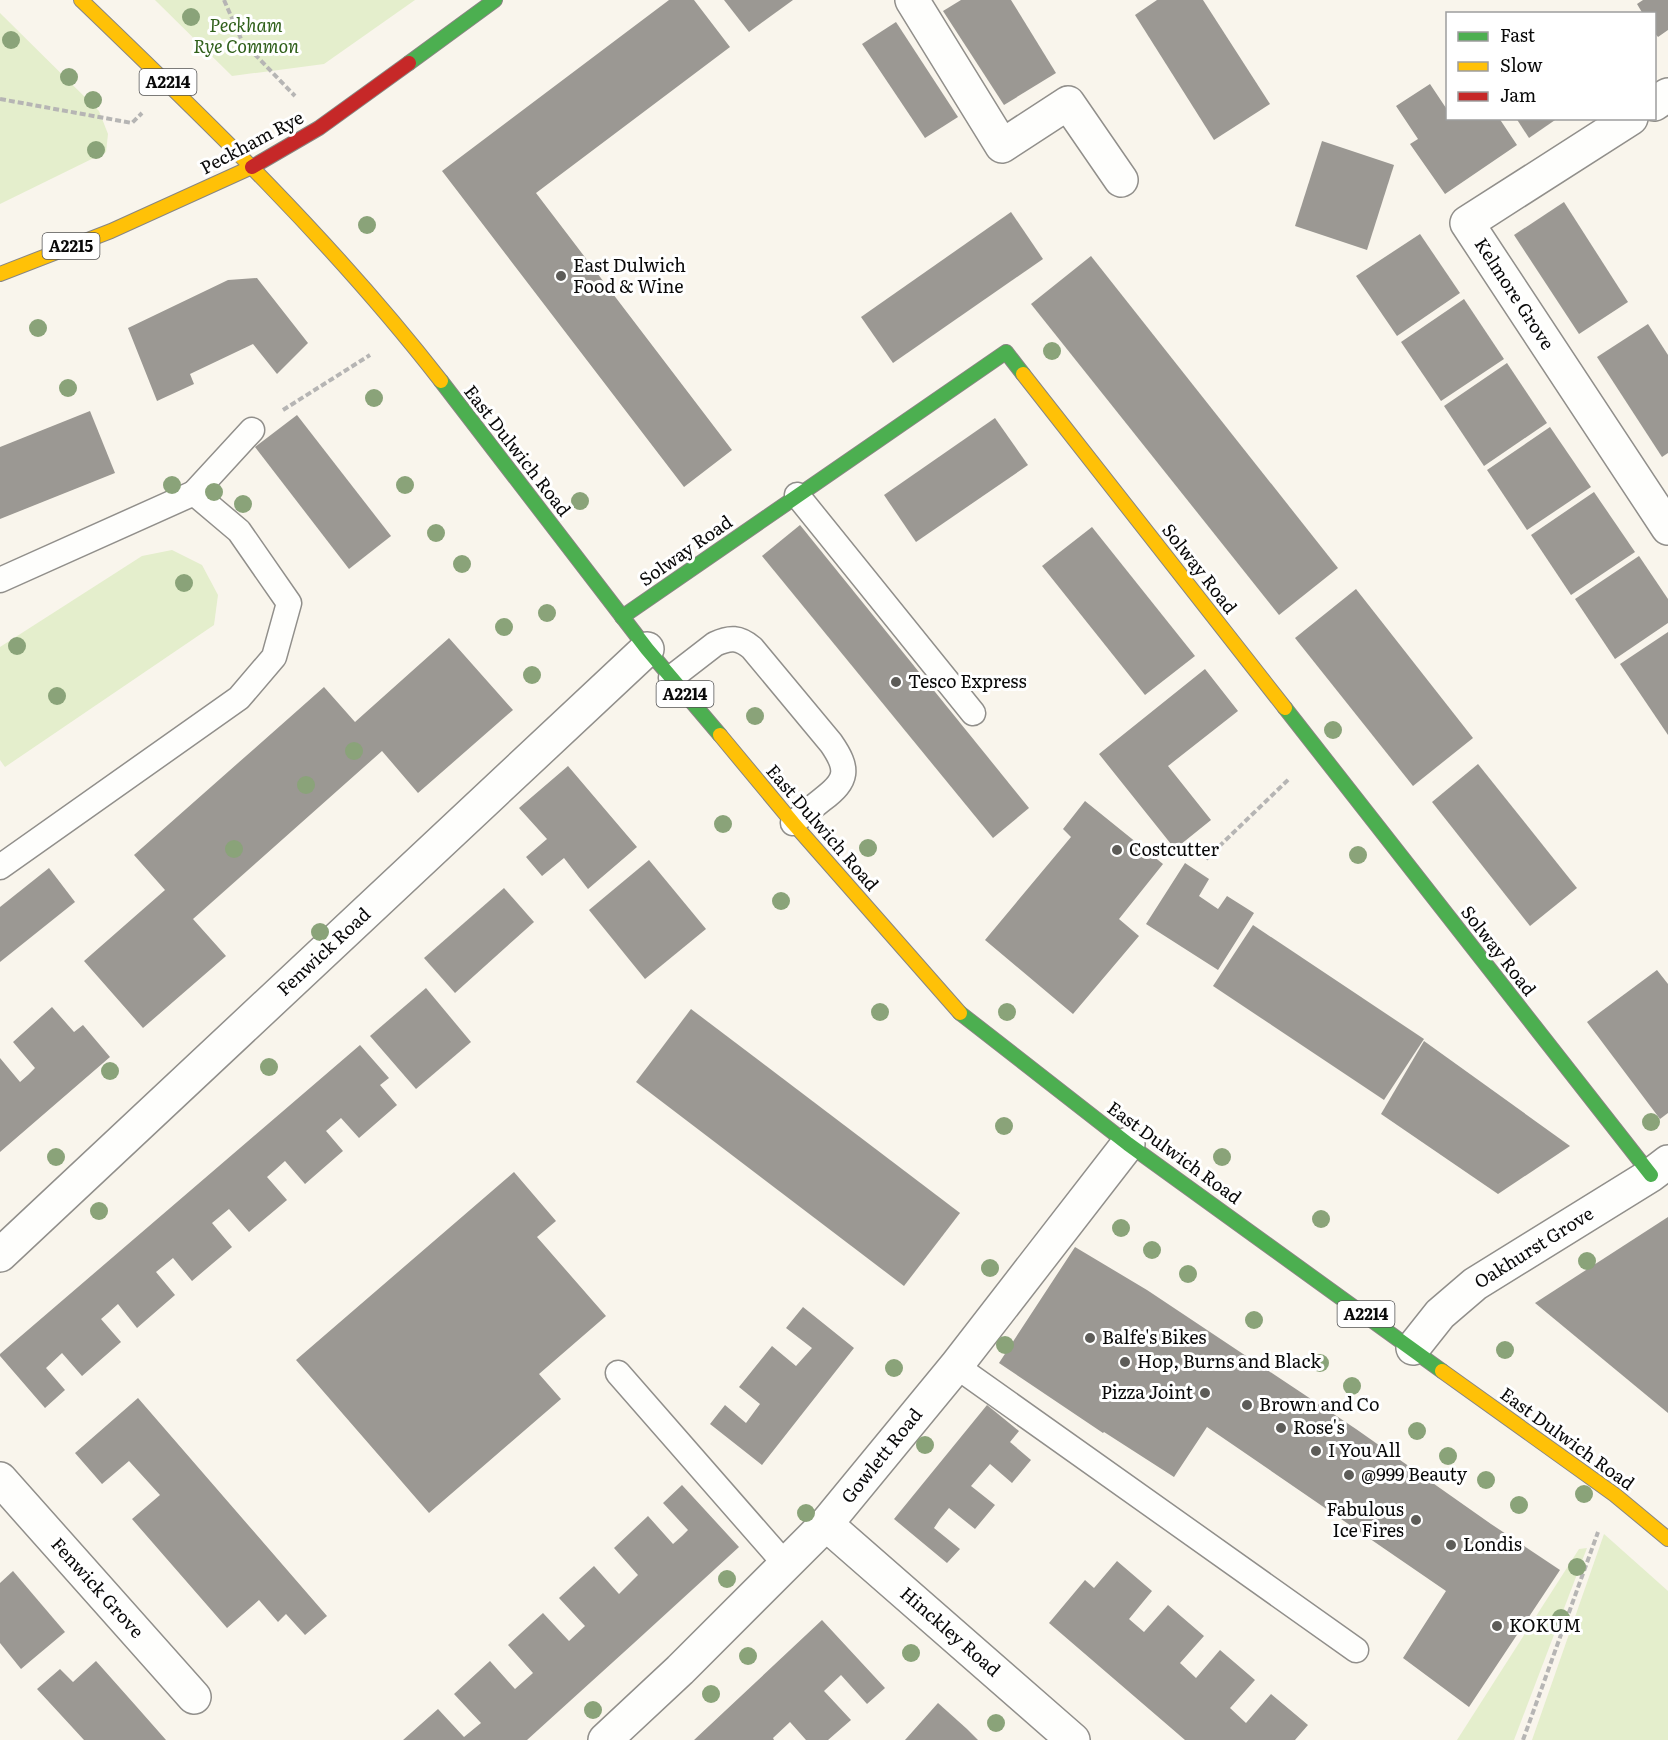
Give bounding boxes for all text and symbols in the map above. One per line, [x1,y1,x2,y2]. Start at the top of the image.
park label: Peckham Rye Common [193,11,299,59]
legend [1446,12,1656,120]
text: Fast [1500,21,1536,48]
text: Slow [1500,51,1543,78]
road number: A2214 [140,69,196,95]
text: Jam [1500,81,1536,108]
street label: Peckham Rye [195,103,308,180]
street label: Kelmore Grove [1469,232,1562,355]
road number: A2215 [42,233,100,259]
place label: East Dulwich Food & Wine [573,251,686,299]
marker: East Dulwich Food & Wine [554,269,568,283]
street label: East Dulwich Road [458,379,578,522]
street label: Solway Road [633,508,737,592]
street label: Solway Road [1156,517,1244,619]
place label: Tesco Express [908,667,1027,694]
marker: Tesco Express [889,675,903,689]
road number: A2214 [656,681,714,707]
street label: East Dulwich Road [760,758,886,896]
place label: Costcutter [1129,835,1219,862]
marker: Costcutter [1110,843,1124,857]
street label: Solway Road [1455,899,1543,1001]
street label: Fenwick Road [270,900,376,1001]
street label: East Dulwich Road [1102,1094,1248,1210]
street label: Oakhurst Grove [1468,1199,1598,1294]
road number: A2214 [1338,1301,1394,1327]
place label: Balfe's Bikes [1102,1323,1207,1350]
marker: Balfe's Bikes [1083,1331,1097,1345]
place label: Hop, Burns and Black [1137,1347,1322,1374]
marker: Hop, Burns and Black [1118,1355,1132,1369]
place label: Pizza Joint [1101,1378,1194,1405]
street label: East Dulwich Road [1495,1380,1641,1496]
marker: Pizza Joint [1198,1386,1212,1400]
place label: Brown and Co [1259,1390,1380,1417]
marker: Brown and Co [1240,1398,1254,1412]
street label: Gowlett Road [834,1402,928,1509]
place label: Rose's [1293,1413,1345,1440]
marker: Rose's [1274,1421,1288,1435]
place label: I You All [1328,1436,1401,1463]
marker: I You All [1309,1444,1323,1458]
place label: @999 Beauty [1361,1460,1468,1487]
marker: @999 Beauty [1342,1468,1356,1482]
place label: Fabulous Ice Fires [1326,1495,1404,1543]
marker: Fabulous Ice Fires [1409,1513,1423,1527]
place label: Londis [1463,1530,1522,1557]
street label: Fenwick Grove [45,1531,151,1643]
marker: Londis [1444,1538,1458,1552]
street label: Hinckley Road [895,1580,1007,1682]
place label: KOKUM [1509,1611,1581,1638]
marker: KOKUM [1490,1619,1504,1633]

